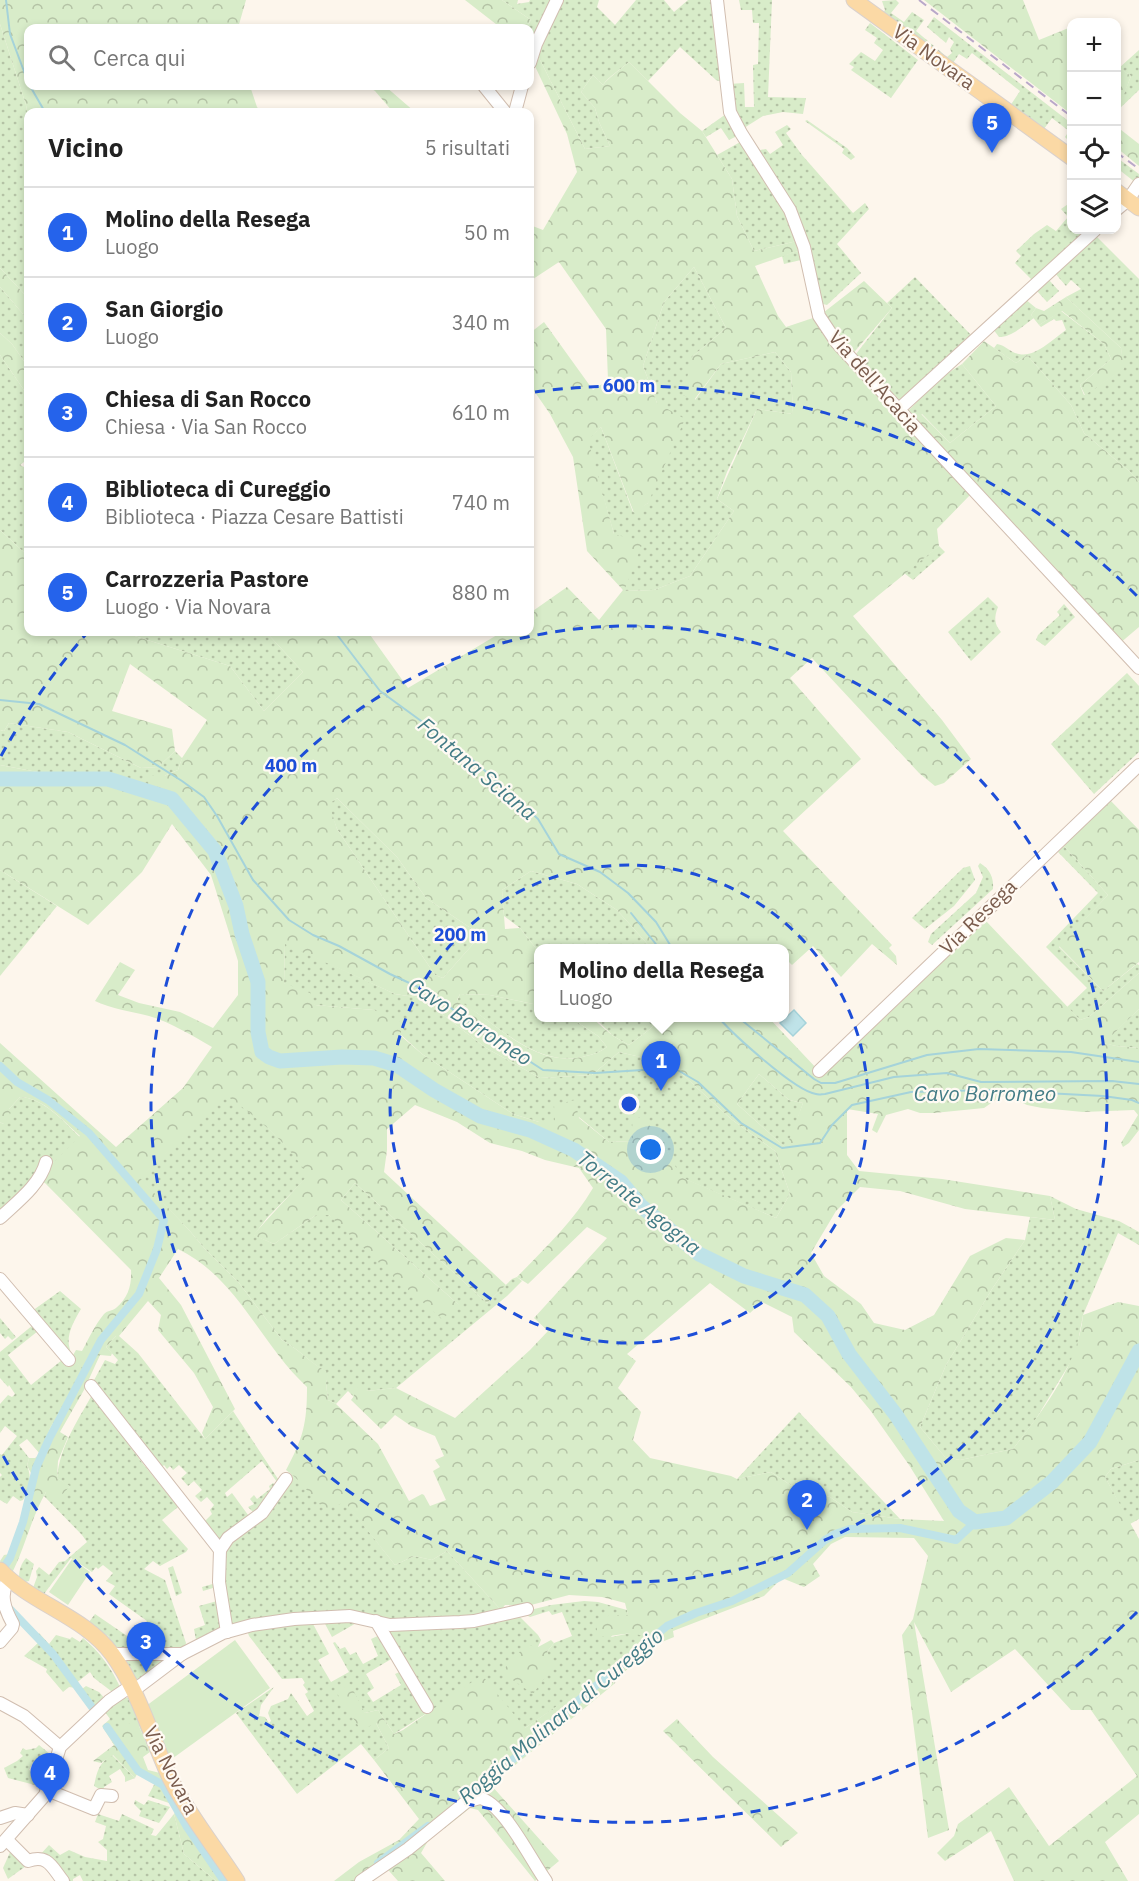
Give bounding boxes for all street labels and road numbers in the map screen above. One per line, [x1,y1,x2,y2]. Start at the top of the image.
street label: Via Novara [888,17,981,96]
street label: Via dell'Acacia [823,324,928,439]
street label: Via Resega [933,873,1022,960]
street label: Via Novara [138,1721,205,1819]

